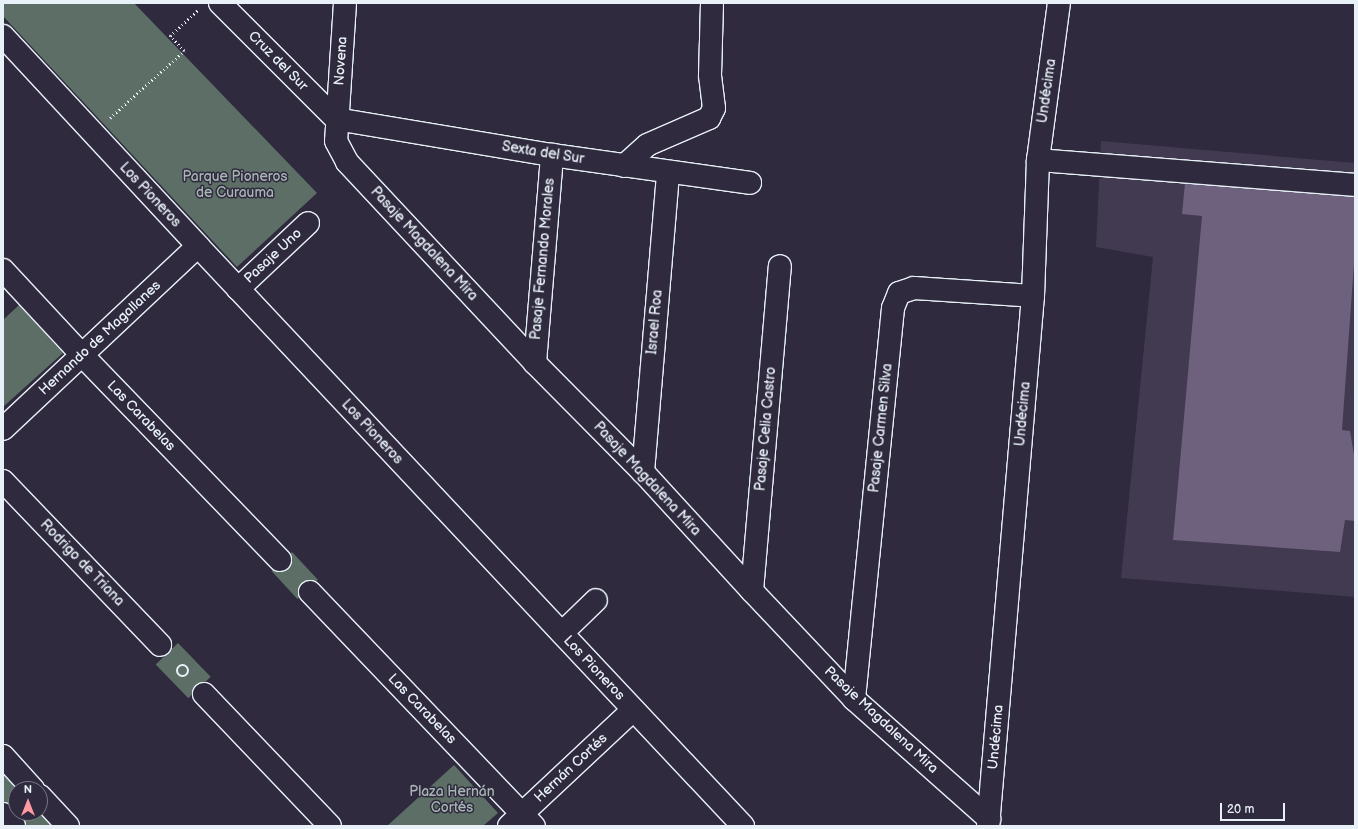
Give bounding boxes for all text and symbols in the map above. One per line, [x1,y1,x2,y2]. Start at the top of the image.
street label: Cruz del Sur [245,28,311,94]
street label: Novena [331,36,351,86]
street label: Undécima [1034,58,1060,124]
street label: Sexta del Sur [501,138,585,168]
street label: Los Pioneros [116,159,184,231]
park label: Parque Pioneros de Curauma [183,169,287,202]
street label: Pasaje Fernando Morales [528,177,558,341]
street label: Pasaje Magdalena Mira [367,184,481,304]
street label: Pasaje Uno [241,225,305,287]
street label: Hernando de Magallanes [36,277,164,399]
street label: Israel Roa [644,289,666,355]
street label: Pasaje Carmen Silva [866,362,896,494]
street label: Pasaje Celia Castro [752,366,780,492]
street label: Las Carabelas [103,377,179,455]
street label: Undécima [1012,381,1034,447]
street label: Los Pioneros [338,396,406,468]
street label: Pasaje Magdalena Mira [590,419,704,539]
street label: Rodrigo de Triana [36,516,128,610]
street label: Los Pioneros [560,632,628,704]
street label: Pasaje Magdalena Mira [821,663,941,777]
street label: Las Carabelas [384,670,460,748]
street label: Undécima [985,704,1007,770]
street label: Hernán Cortés [531,730,611,806]
north arrow [8,781,48,821]
text: N [24,783,32,796]
park label: Plaza Hernán Cortés [409,784,495,816]
scale bar [1222,795,1287,821]
text: 20 m [1227,802,1254,817]

